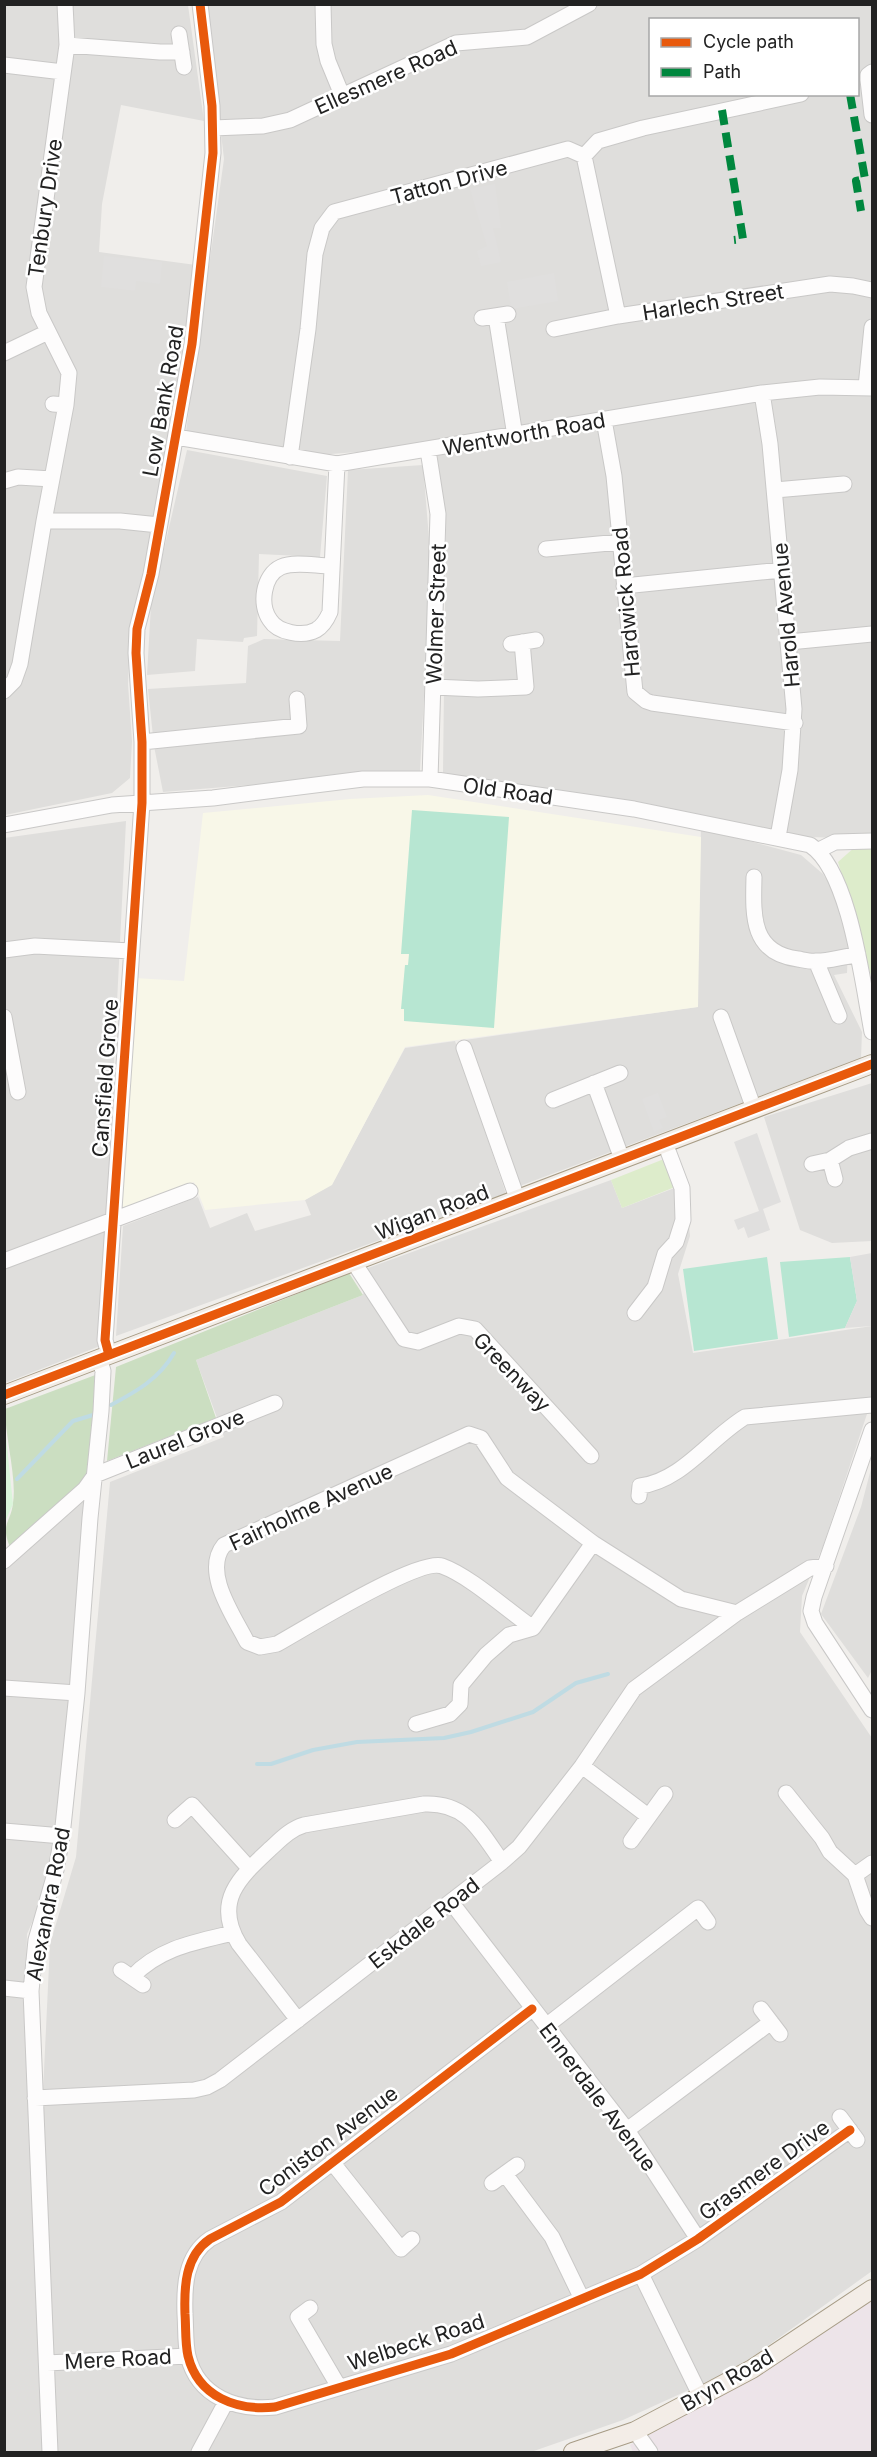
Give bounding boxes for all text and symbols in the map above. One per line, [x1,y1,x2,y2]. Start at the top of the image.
legend [649,18,859,96]
text: Cycle path [703,31,794,52]
street label: Ellesmere Road [311,34,461,120]
text: Path [703,61,741,82]
street label: Tenbury Drive [23,137,67,279]
street label: Tatton Drive [388,154,510,210]
street label: Harlech Street [641,278,785,325]
street label: Low Bank Road [137,323,189,479]
street label: Wentworth Road [441,407,607,461]
street label: Hardwick Road [607,526,645,678]
street label: Harold Avenue [767,542,805,688]
street label: Wolmer Street [421,543,451,685]
street label: Old Road [461,772,555,810]
street label: Cansfield Grove [87,998,123,1158]
street label: Wigan Road [372,1179,492,1245]
street label: Greenway [468,1327,556,1417]
street label: Laurel Grove [122,1404,248,1474]
street label: Fairholme Avenue [225,1458,397,1556]
street label: Alexandra Road [21,1825,75,1983]
street label: Eskdale Road [364,1872,484,1974]
street label: Ennerdale Avenue [534,2018,662,2176]
street label: Coniston Avenue [253,2081,403,2201]
street label: Grasmere Drive [694,2114,834,2226]
street label: Welbeck Road [345,2308,487,2376]
street label: Bryn Road [676,2343,778,2417]
street label: Mere Road [64,2344,172,2374]

